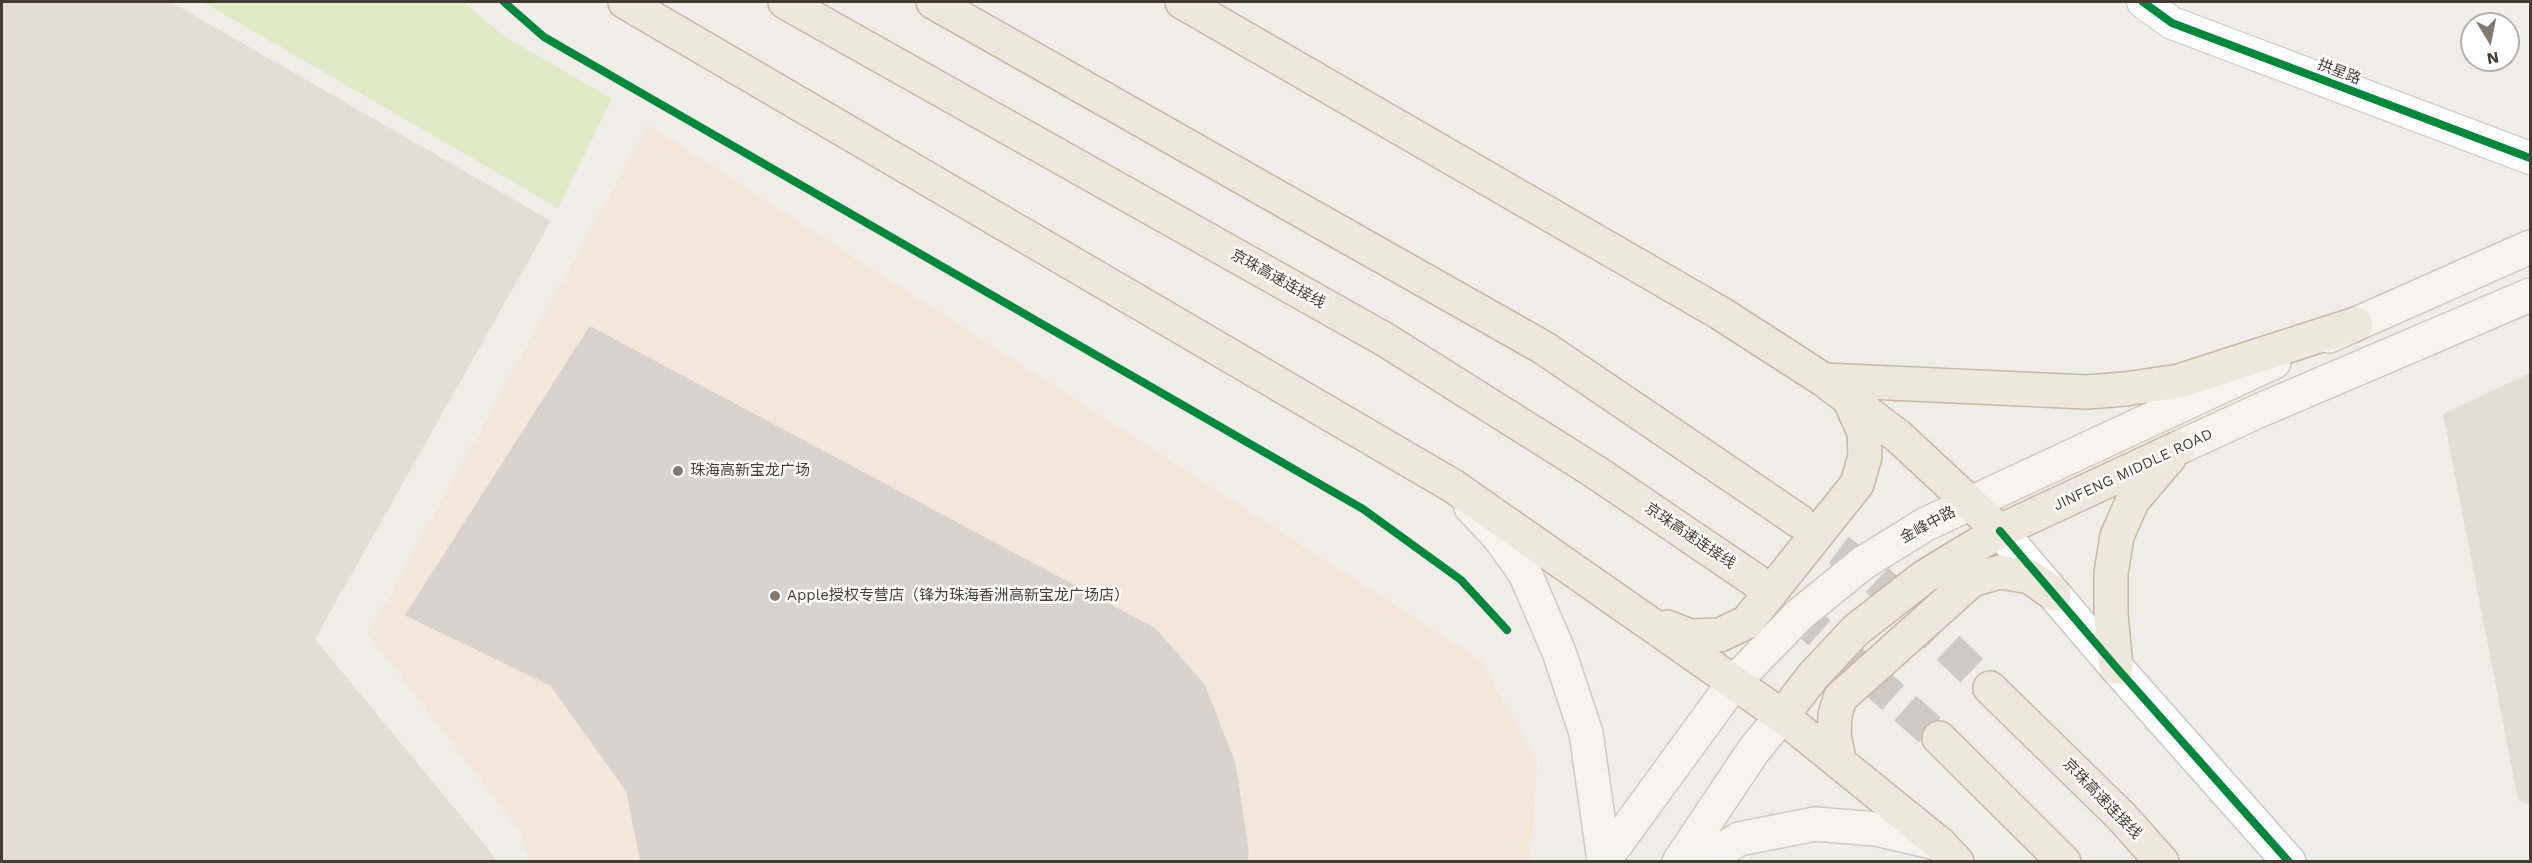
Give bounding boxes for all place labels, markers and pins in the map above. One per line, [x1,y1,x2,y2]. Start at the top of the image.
place label: 珠海高新宝龙广场 [690,462,810,480]
marker: 珠海高新宝龙广场 [671,464,685,478]
place label: Apple授权专营店（锋为珠海香洲高新宝龙广场店） [787,587,1129,605]
marker: Apple授权专营店（锋为珠海香洲高新宝龙广场店） [768,589,782,603]

